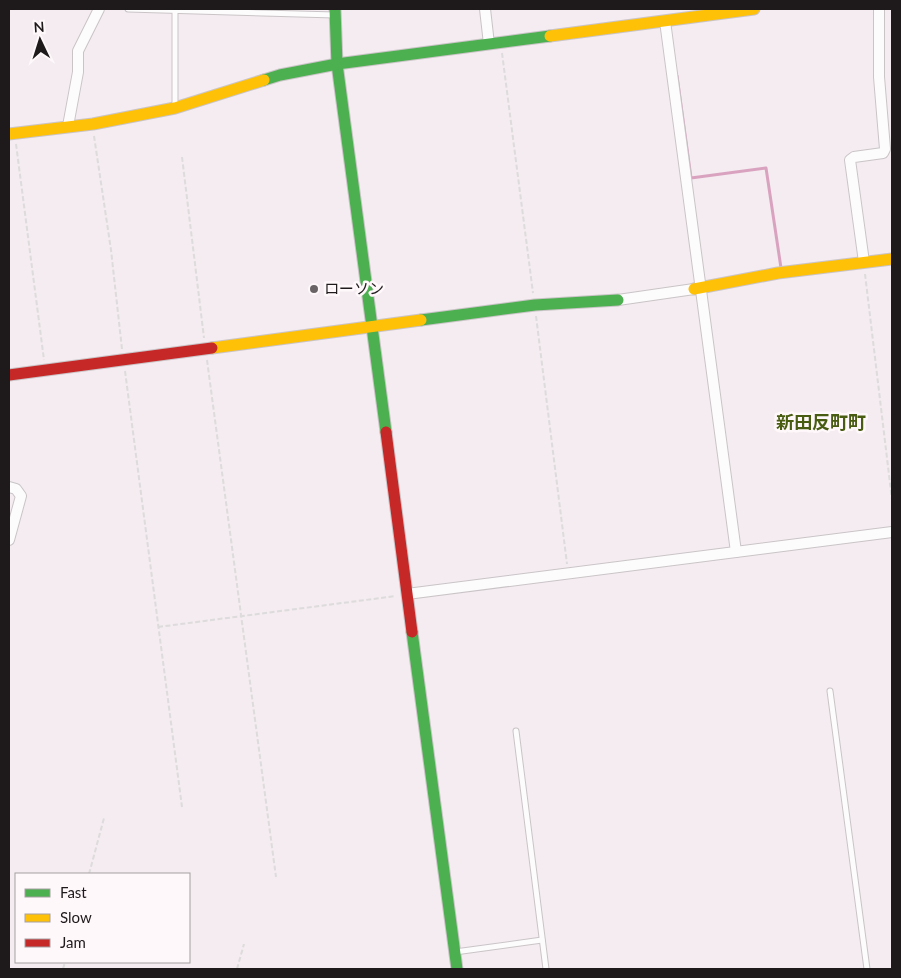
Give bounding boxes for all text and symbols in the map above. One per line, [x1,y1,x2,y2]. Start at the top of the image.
north arrow [15,15,65,65]
text: N [33,18,45,35]
place label: ローソン [324,279,384,297]
marker: ローソン [308,283,320,295]
district label: 新田反町町 [776,411,866,433]
legend [15,873,190,963]
text: Fast [60,883,87,901]
text: Slow [60,908,92,926]
text: Jam [60,933,86,951]

